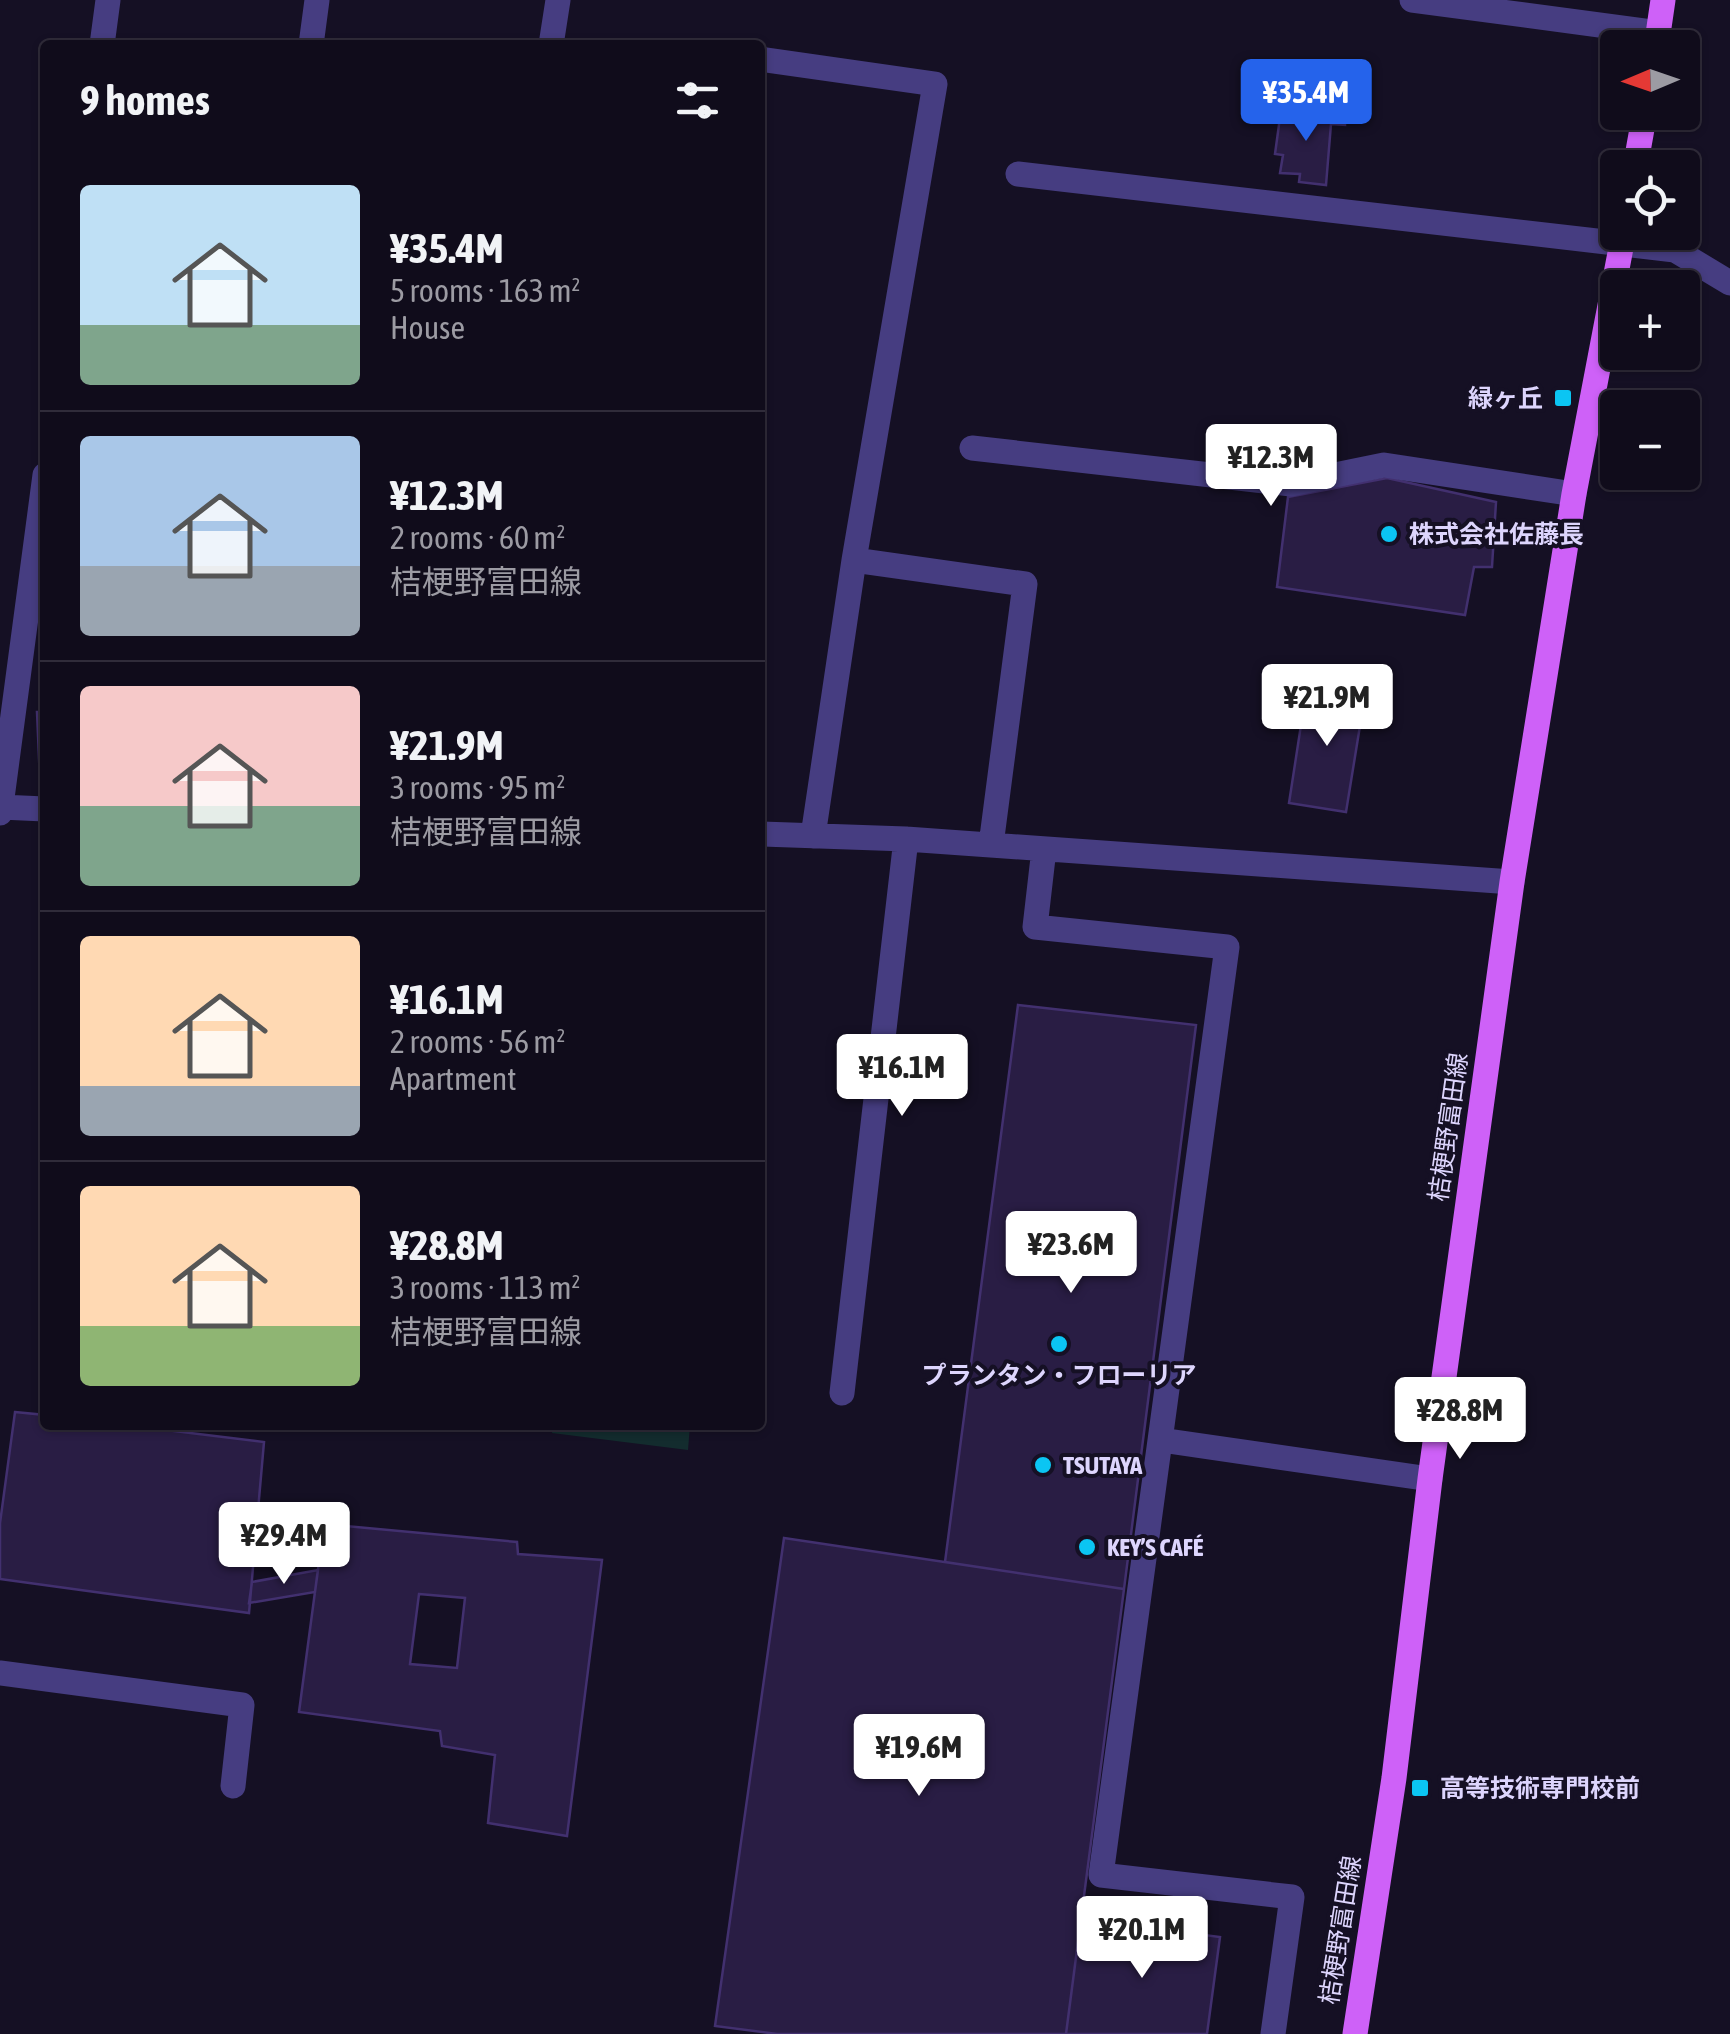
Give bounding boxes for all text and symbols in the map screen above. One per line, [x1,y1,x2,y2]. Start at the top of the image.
north arrow [1600,30,1700,130]
map controls [1600,30,1700,490]
pin: ¥35.4M [1225,59,1387,144]
icon: filters [670,73,725,128]
text: ¥35.4M [1263,73,1349,110]
text: 9 homes [80,76,210,124]
button: locate [1600,150,1700,250]
text: ¥35.4M [390,224,504,272]
icon: home [160,225,280,345]
button: + [1600,270,1700,370]
text: 5 rooms · 163 m² [390,272,580,309]
text: House [390,309,465,346]
place label: 緑ヶ丘 [1468,384,1543,412]
marker: 緑ヶ丘 [1552,387,1574,409]
button: − [1600,390,1700,490]
pin: ¥12.3M [1190,424,1352,509]
text: ¥12.3M [1228,438,1314,475]
text: ¥12.3M [390,471,504,519]
icon: home [160,476,280,596]
text: 2 rooms · 60 m² [390,519,565,556]
place label: 株式会社佐藤長 [1409,520,1584,548]
marker: 株式会社佐藤長 [1378,523,1400,545]
text: 桔梗野富田線 [390,563,582,600]
pin: ¥21.9M [1246,664,1408,749]
text: ¥21.9M [1284,678,1370,715]
text: ¥21.9M [390,721,504,769]
icon: home [160,726,280,846]
text: 3 rooms · 95 m² [390,769,565,806]
text: 桔梗野富田線 [390,813,582,850]
text: ¥16.1M [390,975,504,1023]
icon: home [160,976,280,1096]
text: 2 rooms · 56 m² [390,1023,565,1060]
pin: ¥16.1M [821,1034,983,1119]
text: ¥16.1M [859,1048,945,1085]
street label: 桔梗野富田線 [1424,1051,1472,1203]
text: Apartment [390,1060,516,1097]
pin: ¥23.6M [990,1211,1152,1296]
text: ¥28.8M [390,1221,504,1269]
text: ¥23.6M [1028,1225,1114,1262]
icon: home [160,1226,280,1346]
text: 3 rooms · 113 m² [390,1269,580,1306]
text: 桔梗野富田線 [390,1313,582,1350]
marker: プランタン・フローリア [1048,1333,1070,1355]
place label: プランタン・フローリア [921,1361,1197,1389]
pin: ¥28.8M [1379,1377,1541,1462]
text: ¥28.8M [1417,1391,1503,1428]
place label: TSUTAYA [1063,1451,1143,1479]
marker: TSUTAYA [1032,1454,1054,1476]
pin: ¥29.4M [203,1502,365,1587]
text: ¥29.4M [241,1516,327,1553]
place label: KEY’S CAFÉ [1107,1533,1204,1561]
marker: KEY’S CAFÉ [1076,1536,1098,1558]
pin: ¥19.6M [838,1714,1000,1799]
text: ¥19.6M [876,1728,962,1765]
place label: 高等技術専門校前 [1440,1774,1640,1802]
marker: 高等技術専門校前 [1409,1777,1431,1799]
street label: 桔梗野富田線 [1314,1854,1366,2006]
pin: ¥20.1M [1061,1896,1223,1981]
text: ¥20.1M [1099,1910,1185,1947]

